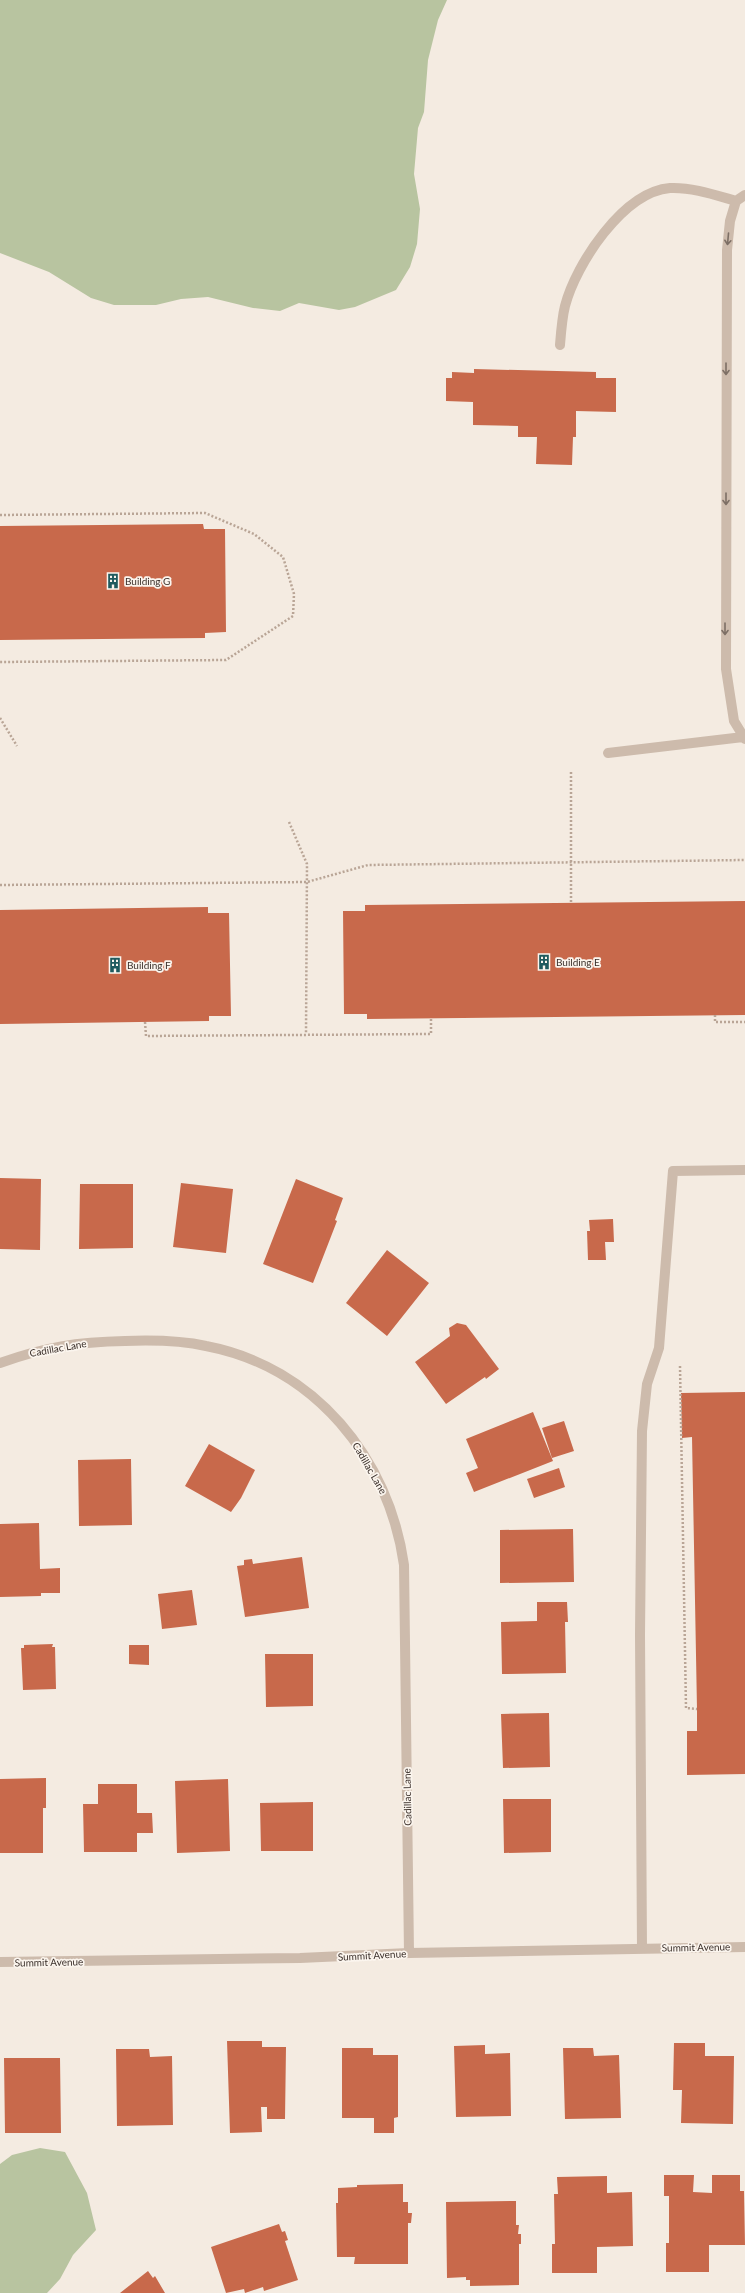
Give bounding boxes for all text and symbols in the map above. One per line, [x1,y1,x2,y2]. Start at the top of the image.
one-way arrow [724,232,732,245]
one-way arrow [722,362,730,375]
one-way arrow [722,492,730,505]
building icon: Building G [104,572,122,590]
place label: Building G [125,575,170,587]
one-way arrow [721,622,729,635]
building icon: Building E [535,953,553,971]
building icon: Building F [106,956,124,974]
place label: Building E [556,956,600,968]
place label: Building F [127,959,171,971]
street label: Cadillac Lane [29,1337,87,1359]
street label: Cadillac Lane [350,1440,390,1496]
street label: Cadillac Lane [400,1768,414,1826]
street label: Summit Avenue [662,1940,730,1954]
street label: Summit Avenue [337,1947,407,1963]
street label: Summit Avenue [15,1955,83,1969]

